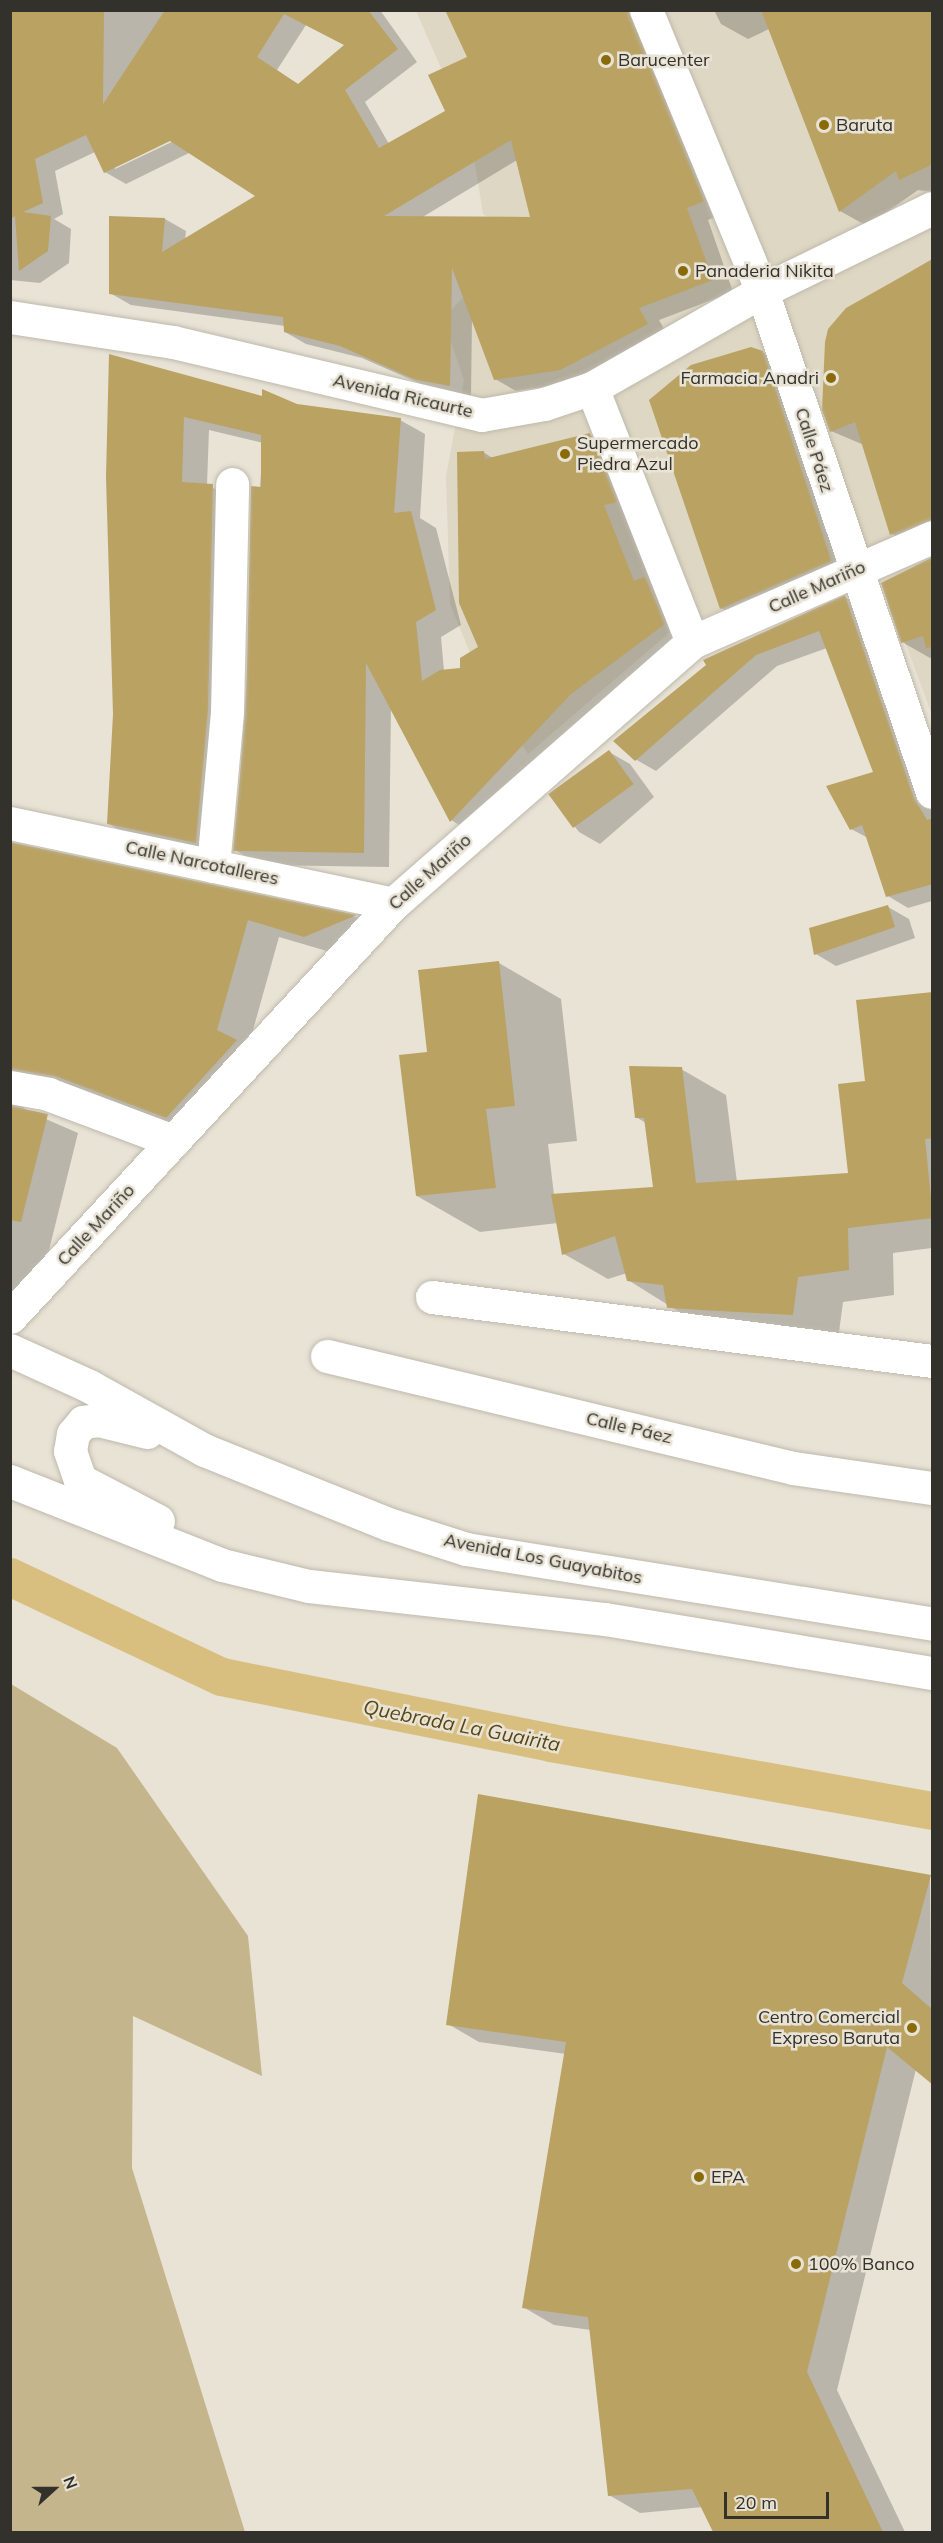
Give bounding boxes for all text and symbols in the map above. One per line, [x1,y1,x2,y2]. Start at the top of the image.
place label: Barucenter [618,49,710,71]
marker: Barucenter [599,53,613,67]
place label: Baruta [836,114,893,136]
marker: Baruta [817,118,831,132]
place label: Panaderia Nikita [695,260,834,282]
marker: Panaderia Nikita [676,264,690,278]
place label: Farmacia Anadri [680,367,819,389]
street label: Avenida Ricaurte [331,369,475,423]
marker: Farmacia Anadri [824,371,838,385]
street label: Calle Páez [790,405,838,495]
place label: Supermercado Piedra Azul [577,433,698,476]
marker: Supermercado Piedra Azul [558,447,572,461]
street label: Calle Mariño [765,556,869,618]
street label: Calle Mariño [384,829,476,915]
street label: Calle Narcotalleres [123,836,281,890]
street label: Calle Mariño [53,1180,139,1270]
street label: Calle Páez [584,1408,674,1448]
street label: Avenida Los Guayabitos [442,1529,644,1589]
water label: Quebrada La Guairita [361,1694,563,1756]
place label: Centro Comercial Expreso Baruta [758,2007,900,2050]
marker: Centro Comercial Expreso Baruta [905,2021,919,2035]
place label: EPA [711,2166,745,2188]
marker: EPA [692,2170,706,2184]
place label: 100% Banco [808,2253,915,2275]
marker: 100% Banco [789,2257,803,2271]
north arrow [24,2459,84,2519]
text: N [59,2473,82,2492]
scale bar [727,2480,832,2518]
text: 20 m [735,2491,777,2514]

